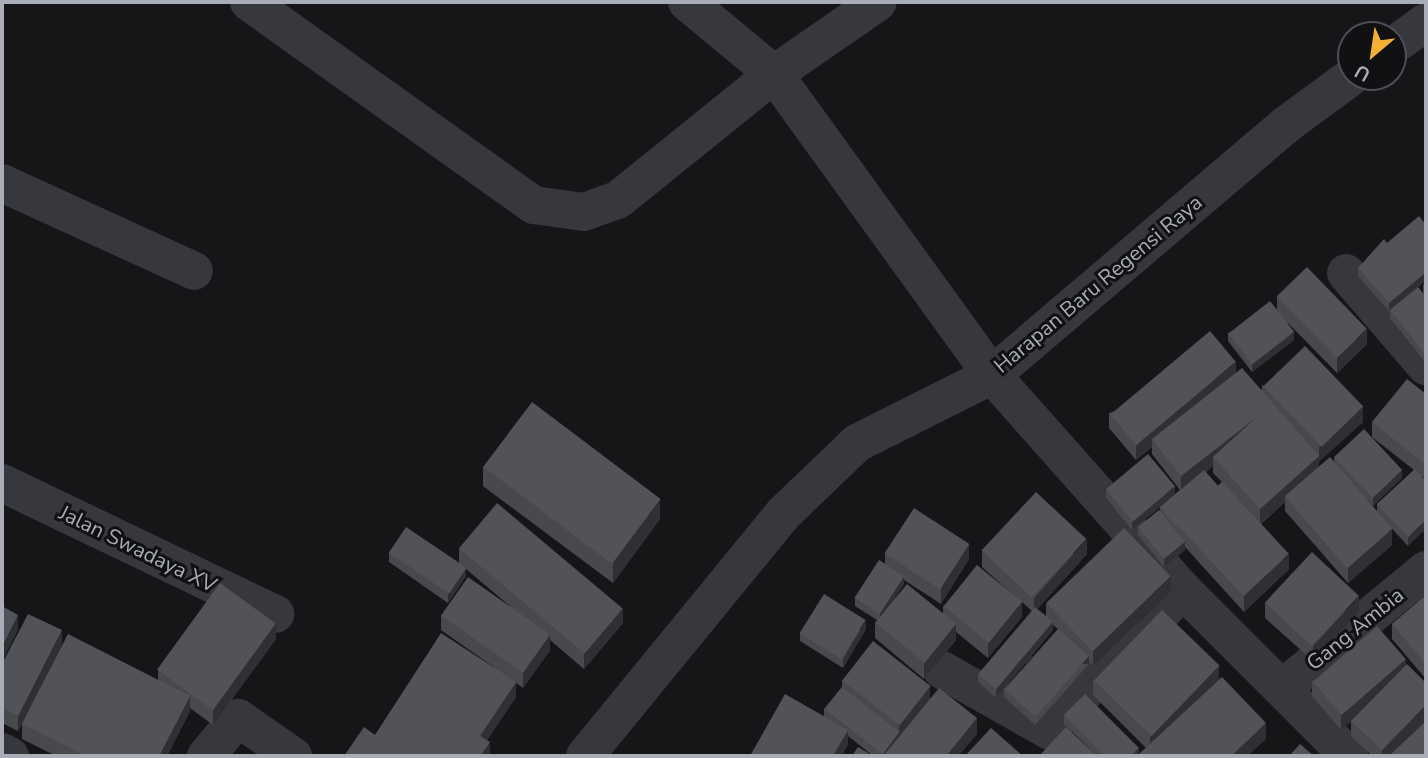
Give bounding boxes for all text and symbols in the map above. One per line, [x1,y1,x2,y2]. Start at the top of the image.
north arrow [1337,21,1407,91]
text: U [1350,58,1375,87]
street label: Harapan Baru Regensi Raya [989,190,1207,378]
street label: Jalan Swadaya XV [55,500,221,598]
street label: Gang Ambia [1301,582,1409,676]

